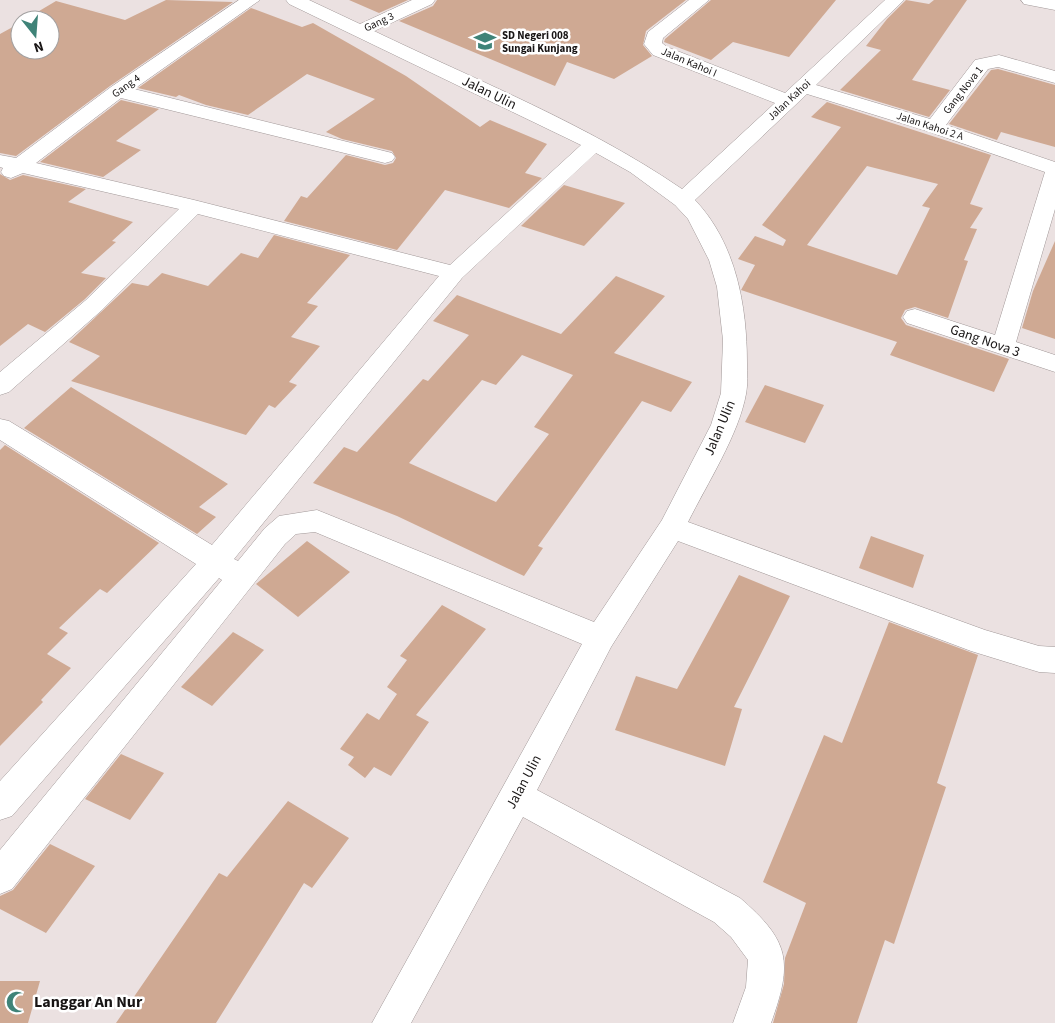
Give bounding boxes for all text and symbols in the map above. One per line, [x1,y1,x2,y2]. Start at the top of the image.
street label: Gang 3 [362,9,396,35]
north arrow [10,10,60,60]
school or university icon: SD Negeri 008 Sungai Kunjang [472,28,498,54]
place label: SD Negeri 008 Sungai Kunjang [502,28,578,56]
text: N [31,36,46,57]
street label: Jalan Kahoi I [659,44,719,80]
street label: Gang Nova 1 [939,63,987,117]
street label: Gang 4 [109,70,144,101]
street label: Jalan Ulin [458,71,520,115]
street label: Jalan Kahoi [764,76,814,124]
street label: Jalan Kahoi 2 A [894,108,966,144]
street label: Gang Nova 3 [947,320,1023,362]
street label: Jalan Ulin [699,397,741,459]
street label: Jalan Ulin [501,751,547,813]
mosque icon: Langgar An Nur [4,989,30,1015]
place label: Langgar An Nur [34,991,143,1013]

